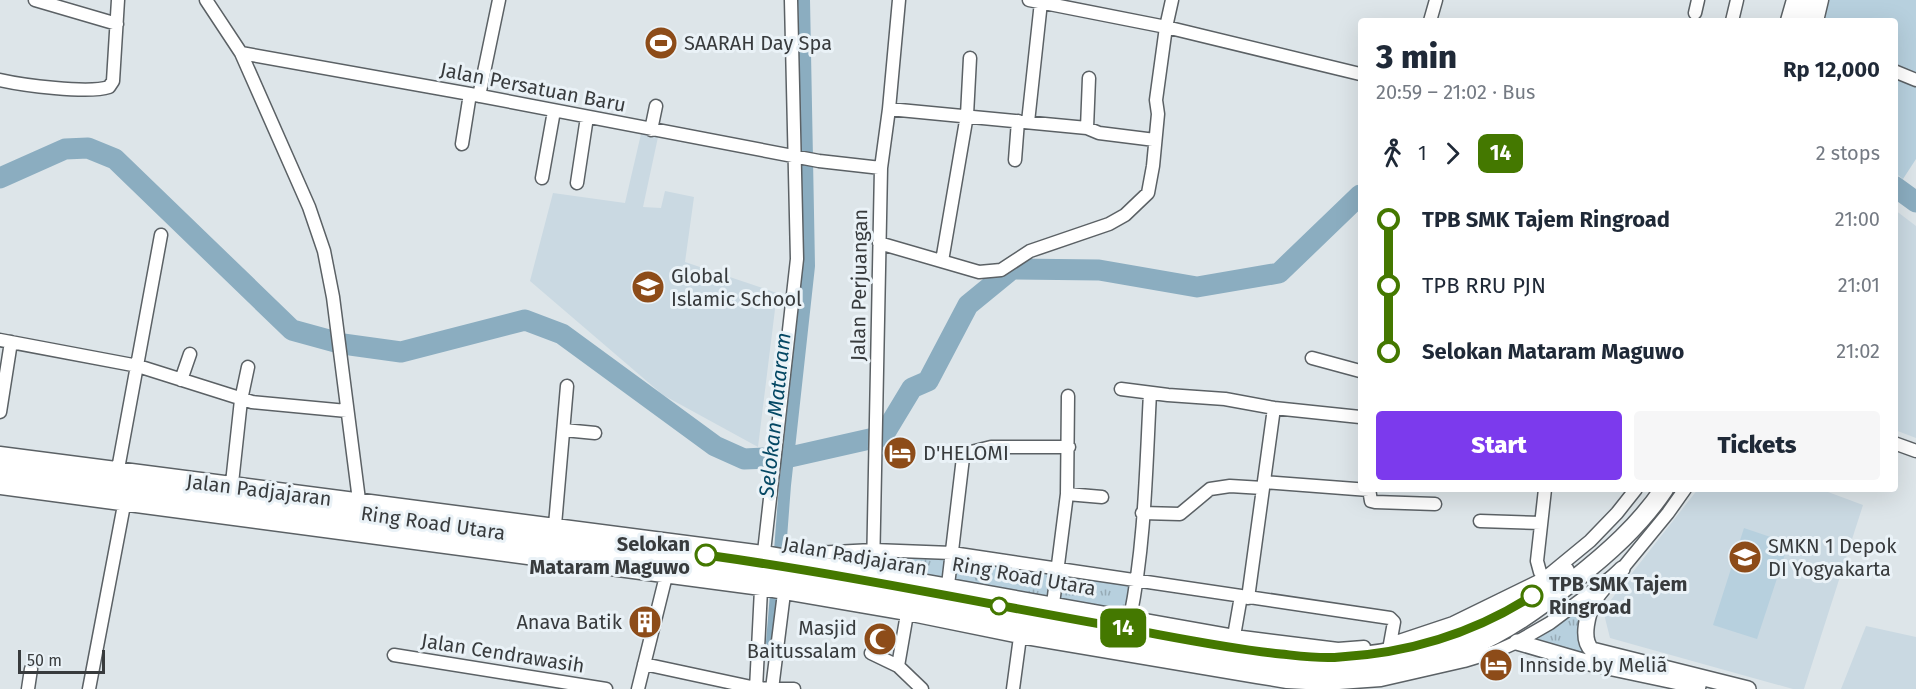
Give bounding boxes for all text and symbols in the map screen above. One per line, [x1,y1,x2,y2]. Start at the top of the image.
sports icon: SAARAH Day Spa [643,25,679,61]
place label: SAARAH Day Spa [684,31,832,55]
text: 3 min [1376,37,1457,77]
text: Rp 12,000 [1783,56,1880,83]
street label: Jalan Persatuan Baru [438,57,628,117]
text: 20:59 – 21:02 · Bus [1376,80,1535,104]
icon: walk [1376,137,1409,170]
icon: forward [1436,137,1469,170]
text: 14 [1490,140,1511,166]
text: 1 [1418,141,1427,165]
text: 2 stops [1816,141,1880,165]
text: TPB SMK Tajem Ringroad [1422,206,1670,233]
text: 21:00 [1835,207,1880,231]
street label: Jalan Perjuangan [846,209,872,361]
place label: Global Islamic School [671,264,802,311]
school or university icon: Global Islamic School [630,269,666,305]
text: TPB RRU PJN [1422,272,1546,299]
text: 21:01 [1838,273,1880,297]
water label: Selokan Mataram [753,331,797,500]
text: Selokan Mataram Maguwo [1422,338,1684,365]
text: 21:02 [1836,339,1880,363]
button: Start [1376,411,1622,480]
button: Tickets [1634,411,1880,480]
hotel icon: D'HELOMI [882,435,918,471]
place label: D'HELOMI [923,441,1009,465]
street label: Jalan Padjajaran [185,469,333,511]
street label: Ring Road Utara [359,501,507,545]
street label: Jalan Padjajaran [781,531,929,581]
place label: Selokan Mataram Maguwo [530,532,690,579]
place label: SMKN 1 Depok DI Yogyakarta [1768,534,1897,581]
school or university icon: SMKN 1 Depok DI Yogyakarta [1727,539,1763,575]
marker: Selokan Mataram Maguwo [695,544,717,566]
street label: Ring Road Utara [950,552,1098,600]
place label: TPB SMK Tajem Ringroad [1549,572,1687,619]
marker: TPB SMK Tajem Ringroad [1521,585,1543,607]
unlabelled marker [990,597,1008,615]
building icon: Anava Batik [627,604,663,640]
line badge: 14 [1096,608,1150,648]
place label: Anava Batik [516,610,623,634]
text: 14 [1112,615,1134,641]
place label: Masjid Baitussalam [747,616,857,663]
mosque icon: Masjid Baitussalam [862,621,898,657]
street label: Jalan Cendrawasih [420,628,586,678]
scale bar [18,647,105,674]
hotel icon: Innside by Meliã [1478,647,1514,683]
text: 50 m [27,651,62,670]
place label: Innside by Meliã [1519,653,1667,677]

